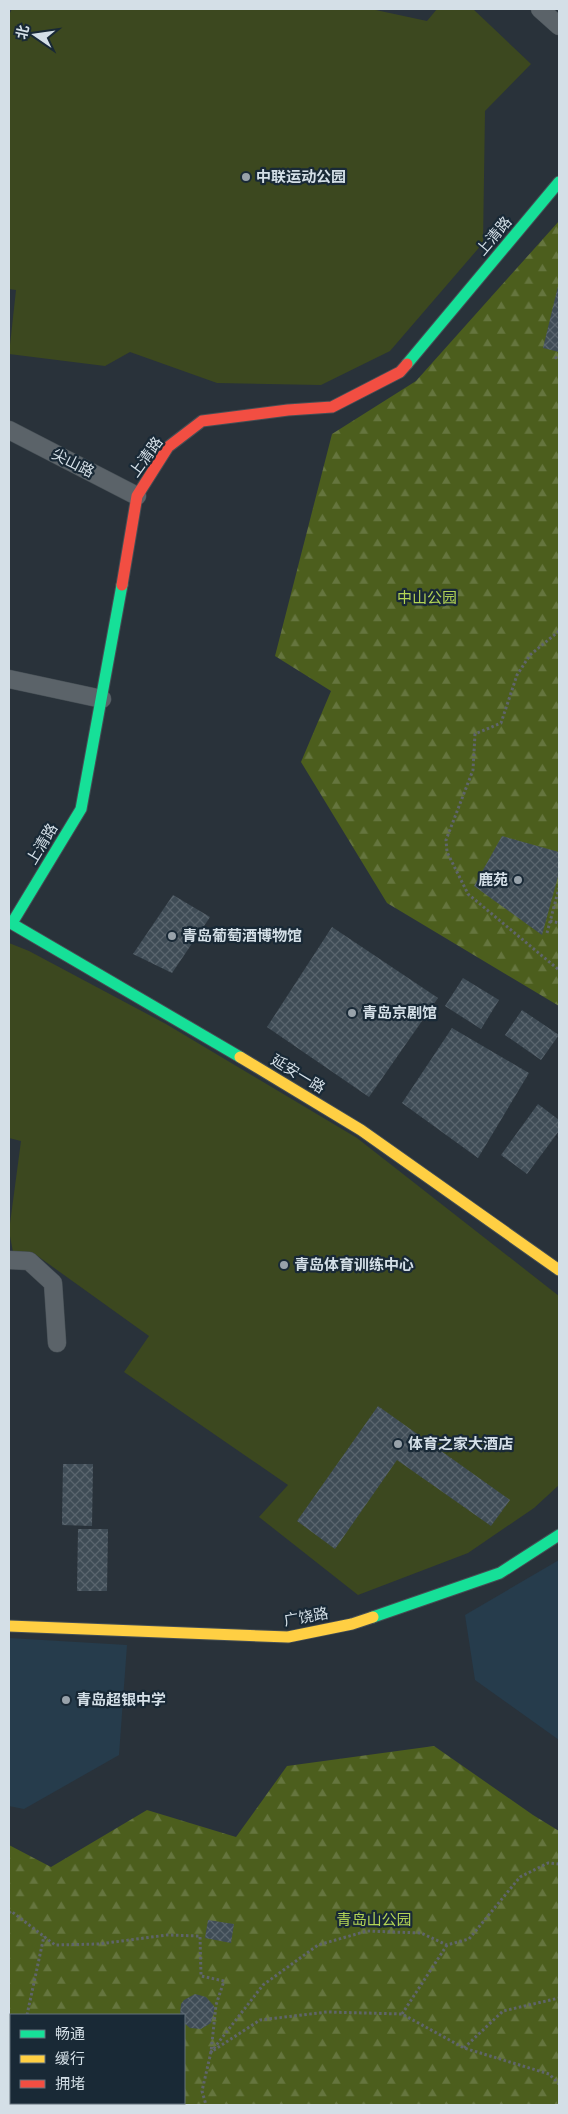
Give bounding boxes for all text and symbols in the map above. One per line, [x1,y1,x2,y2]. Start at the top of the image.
north arrow [10,10,60,60]
text: 北 [13,23,32,41]
place label: 中联运动公园 [256,168,346,186]
marker: 中联运动公园 [240,171,252,183]
street label: 上清路 [473,213,515,259]
street label: 上清路 [125,434,167,480]
street label: 尖山路 [49,445,97,481]
park label: 中山公园 [397,589,457,607]
street label: 上清路 [23,820,61,868]
place label: 鹿苑 [478,871,508,889]
marker: 鹿苑 [512,874,524,886]
place label: 青岛葡萄酒博物馆 [182,927,302,945]
marker: 青岛葡萄酒博物馆 [166,930,178,942]
place label: 青岛京剧馆 [362,1004,437,1022]
marker: 青岛京剧馆 [346,1007,358,1019]
street label: 延安一路 [268,1051,328,1097]
place label: 青岛体育训练中心 [294,1256,414,1274]
marker: 青岛体育训练中心 [278,1259,290,1271]
place label: 体育之家大酒店 [408,1435,513,1453]
marker: 体育之家大酒店 [392,1438,404,1450]
street label: 广饶路 [282,1604,330,1630]
place label: 青岛超银中学 [76,1691,166,1709]
marker: 青岛超银中学 [60,1694,72,1706]
park label: 青岛山公园 [336,1911,412,1929]
legend [10,2014,185,2104]
text: 畅通 [55,2025,85,2043]
text: 缓行 [55,2050,85,2068]
text: 拥堵 [55,2075,85,2093]

